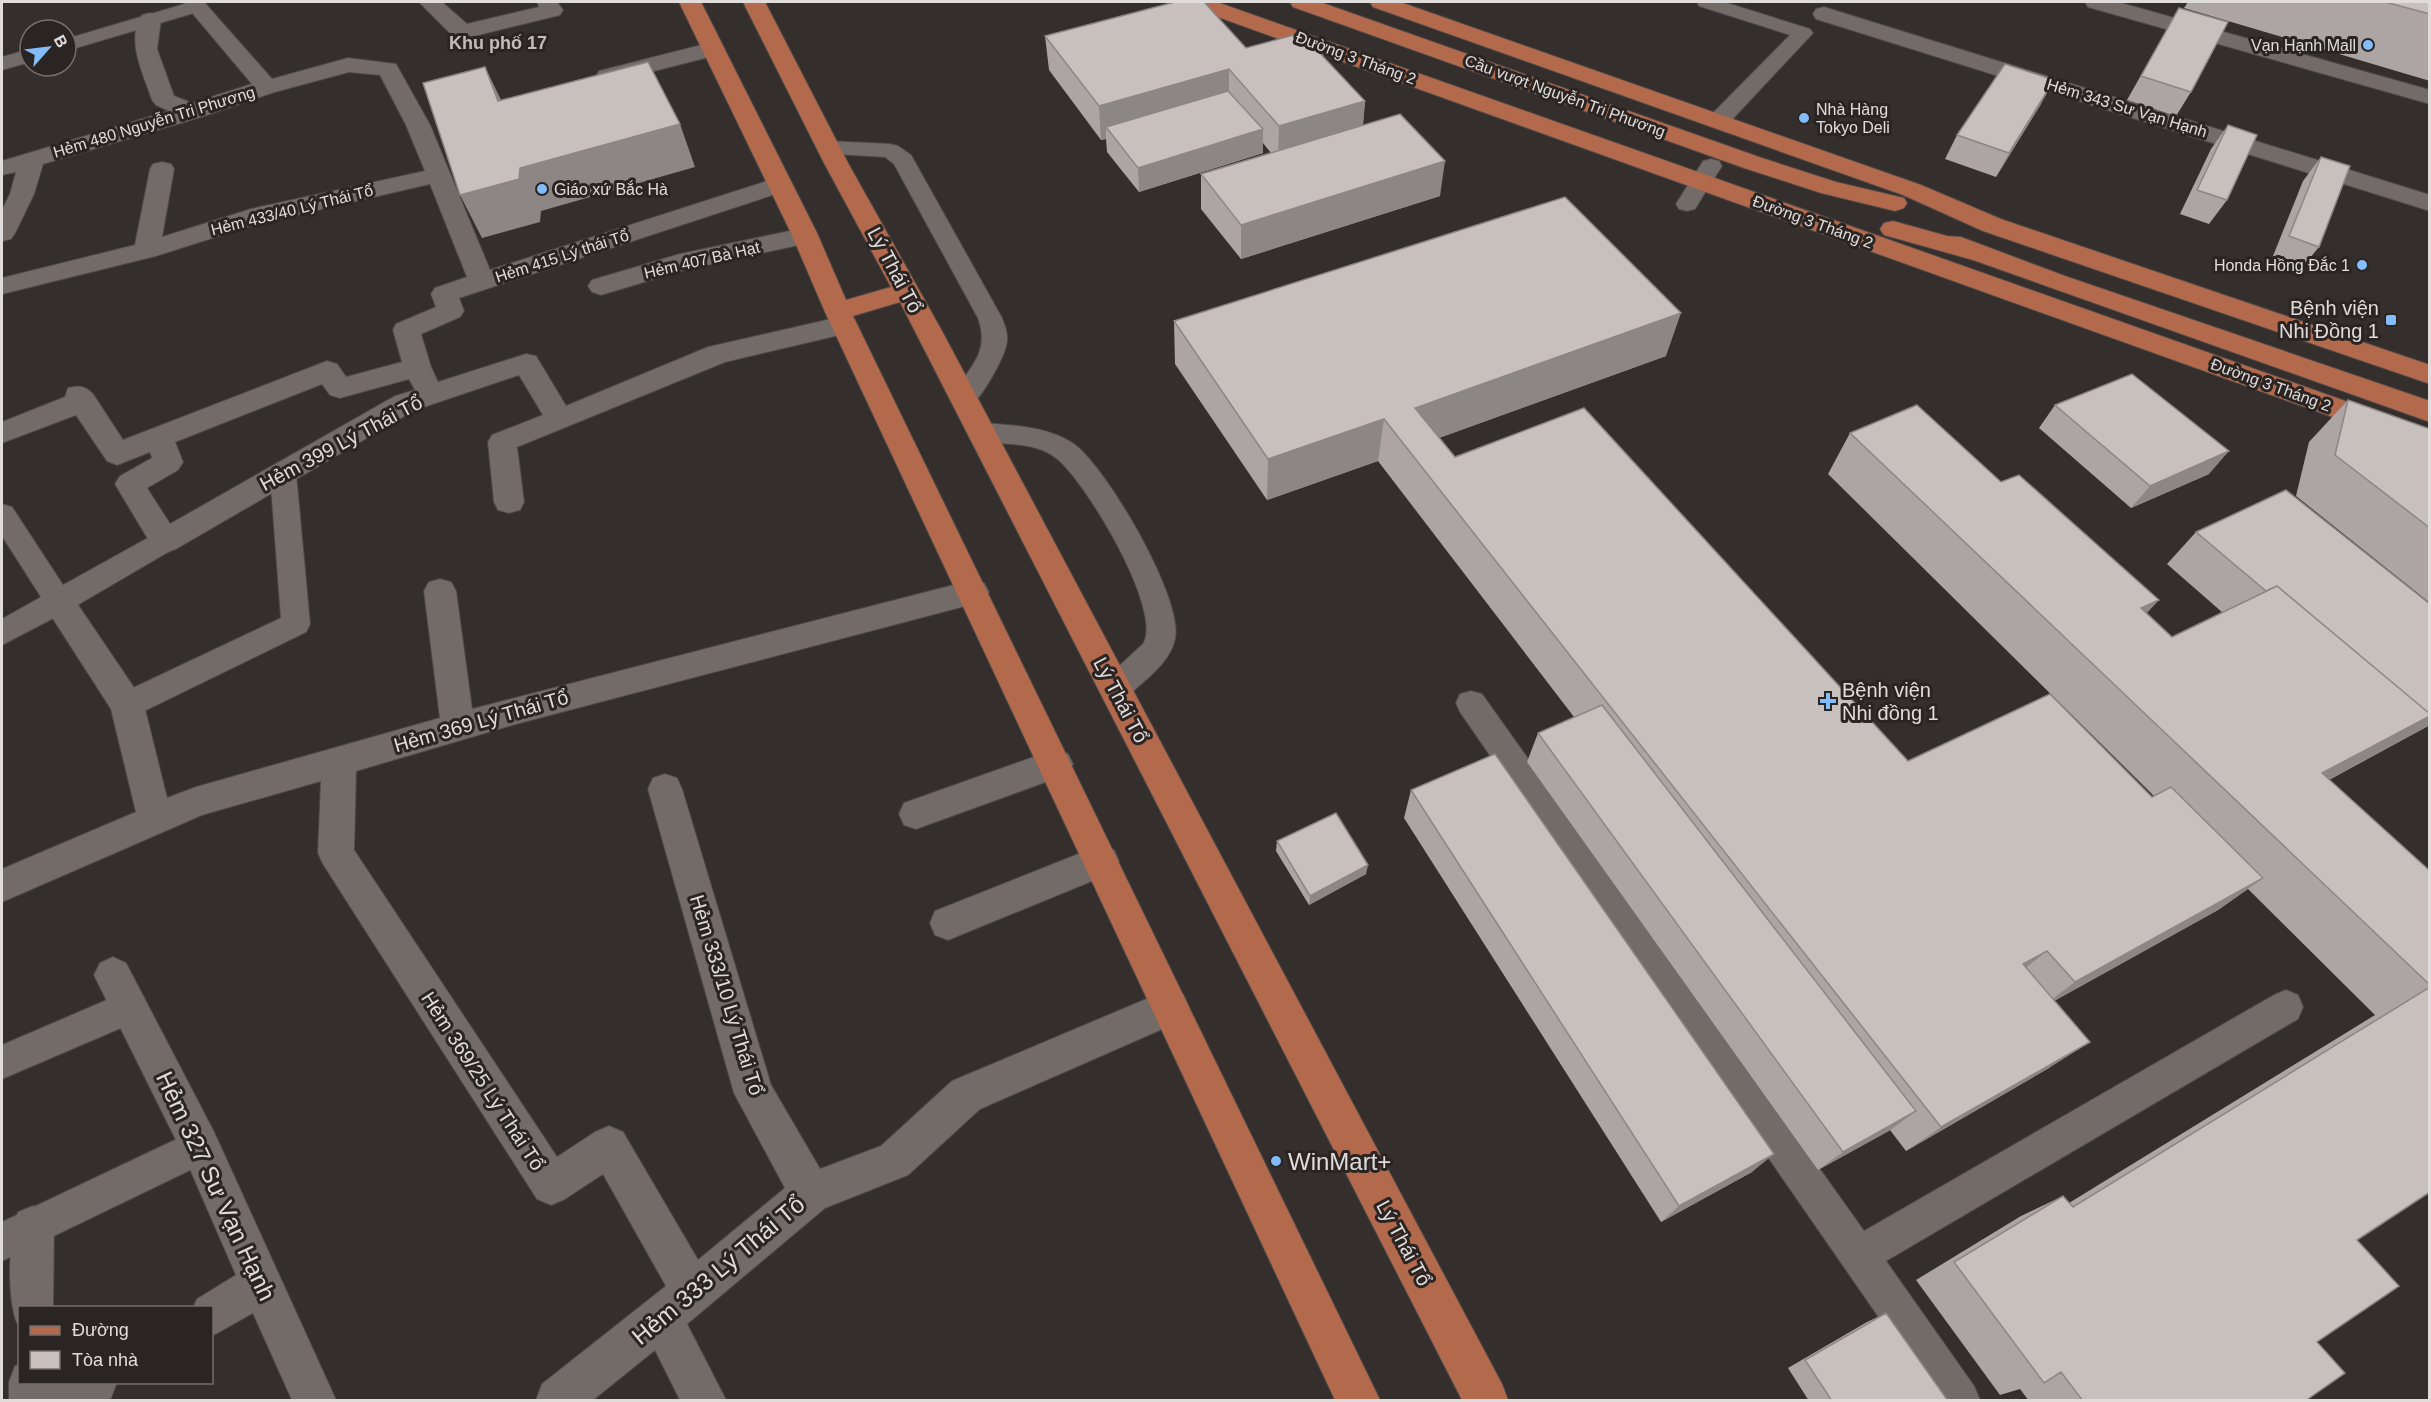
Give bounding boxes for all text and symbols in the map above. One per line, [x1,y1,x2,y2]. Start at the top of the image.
north arrow [18,18,78,78]
street label: Đường 3 Tháng 2 [1294,28,1419,88]
text: B [51,32,71,50]
district label: Khu phố 17 [449,33,547,53]
place label: Vạn Hạnh Mall [2251,37,2356,54]
marker: Vạn Hạnh Mall [2361,38,2375,52]
street label: Cầu vượt Nguyễn Tri Phương [1462,51,1668,140]
street label: Hẻm 343 Sư Vạn Hạnh [2045,76,2209,140]
street label: Hẻm 480 Nguyễn Tri Phương [51,82,257,161]
place label: Nhà Hàng Tokyo Deli [1816,101,1890,136]
marker: Nhà Hàng Tokyo Deli [1797,111,1811,125]
place label: Giáo xứ Bắc Hà [554,180,668,198]
street label: Hẻm 433/40 Lý Thái Tổ [209,182,375,238]
marker: Giáo xứ Bắc Hà [535,182,549,196]
street label: Đường 3 Tháng 2 [1751,192,1876,252]
street label: Lý Thái Tổ [863,223,927,317]
street label: Hẻm 415 Lý thái Tổ [493,226,631,286]
street label: Hẻm 407 Bà Hạt [642,238,762,282]
place label: Honda Hồng Đắc 1 [2214,256,2350,274]
marker: Honda Hồng Đắc 1 [2355,258,2369,272]
place label: Bệnh viện Nhi Đồng 1 [2279,297,2379,342]
marker: Bệnh viện Nhi Đồng 1 [2384,313,2398,327]
street label: Đường 3 Tháng 2 [2209,355,2334,415]
street label: Hẻm 399 Lý Thái Tổ [256,391,426,495]
street label: Lý Thái Tổ [1089,653,1153,747]
place label: Bệnh viện Nhi đồng 1 [1842,679,1939,724]
street label: Hẻm 369 Lý Thái Tổ [391,686,571,756]
marker: Bệnh viện Nhi đồng 1 [1819,692,1837,710]
street label: Hẻm 333/10 Lý Thái Tổ [686,892,768,1098]
street label: Hẻm 369/25 Lý Thái Tổ [417,988,549,1174]
street label: Hẻm 327 Sư Vạn Hạnh [151,1067,281,1305]
place label: WinMart+ [1288,1148,1391,1175]
marker: WinMart+ [1269,1154,1283,1168]
street label: Hẻm 333 Lý Thái Tổ [626,1190,810,1350]
street label: Lý Thái Tổ [1372,1196,1436,1290]
legend [18,1306,213,1384]
text: Đường [72,1320,129,1340]
text: Tòa nhà [72,1350,139,1370]

